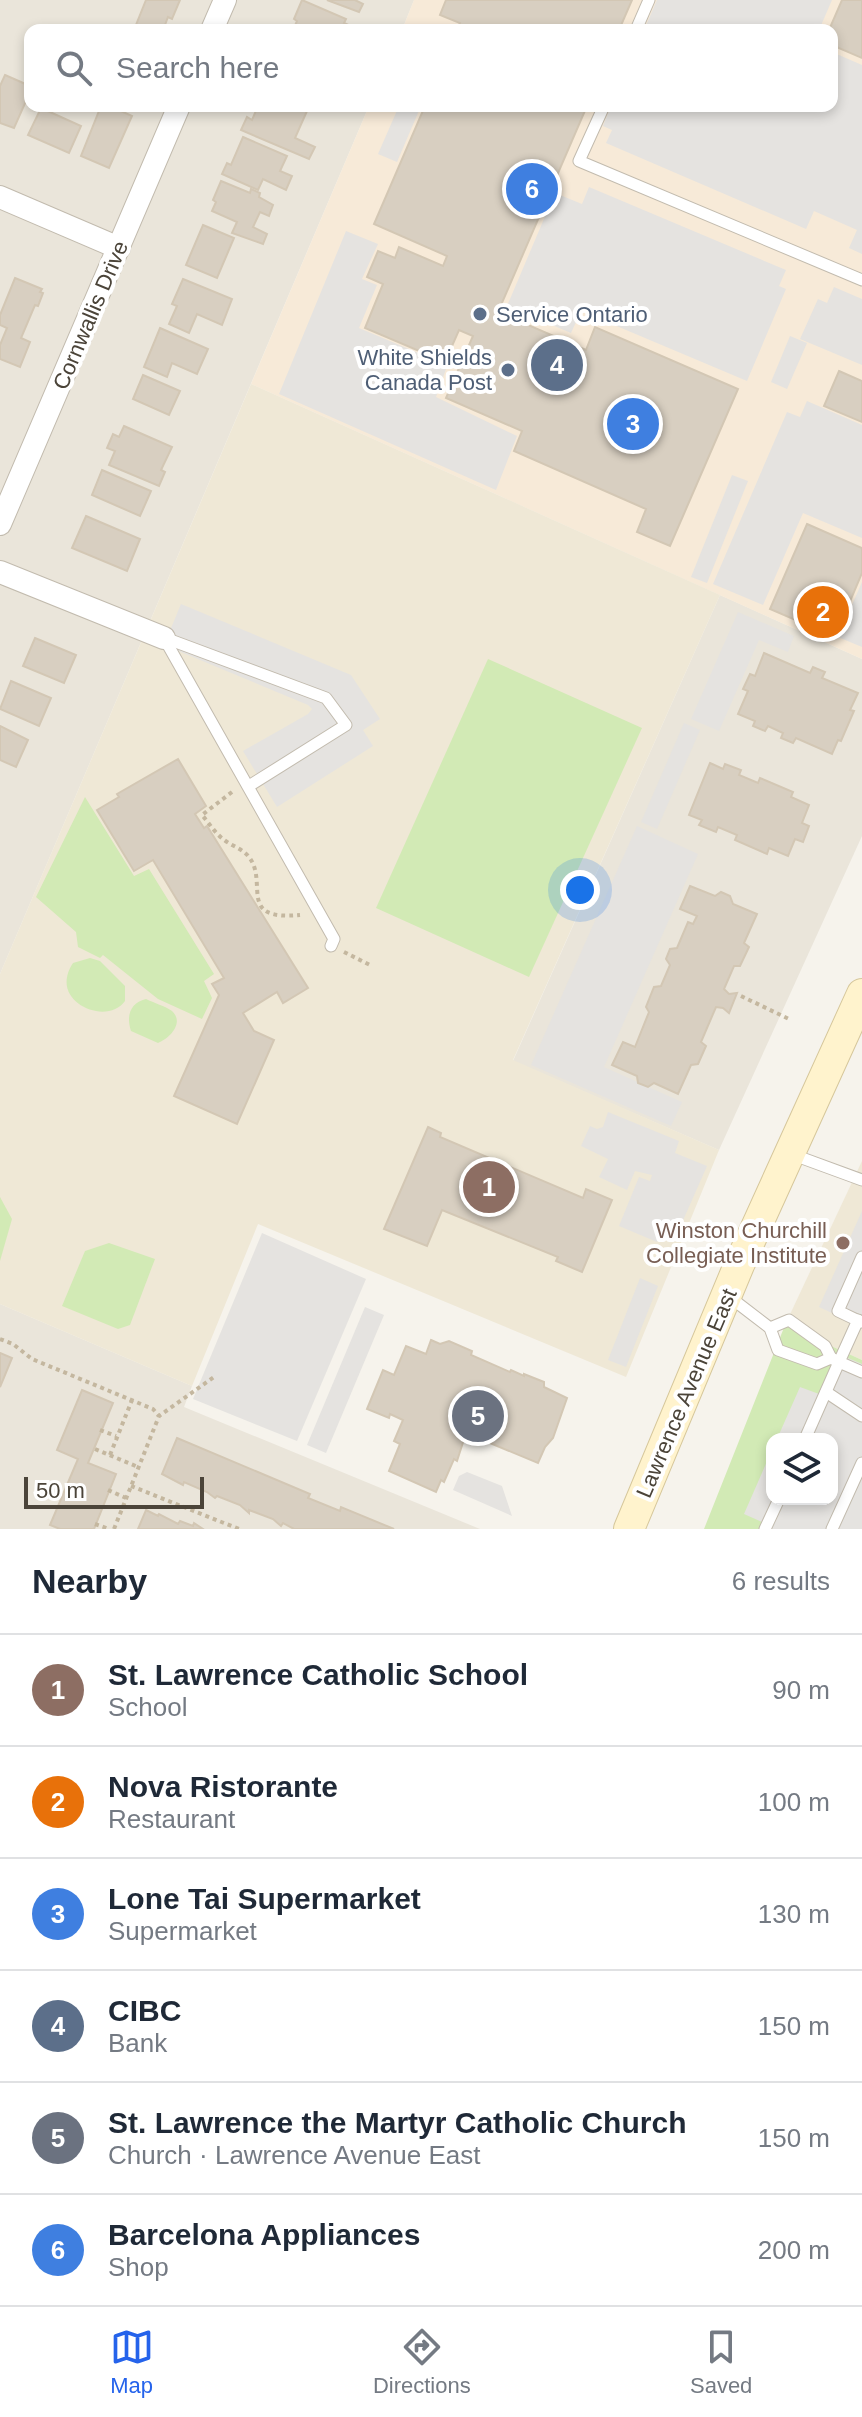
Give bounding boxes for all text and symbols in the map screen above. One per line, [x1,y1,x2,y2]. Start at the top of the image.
search box [24,24,838,112]
icon: search [52,46,96,90]
text: Search here [116,51,279,84]
pin: 6 [506,159,558,219]
street label: Cornwallis Drive [48,237,133,393]
place label: Service Ontario [496,302,648,327]
marker: Service Ontario [471,305,489,323]
pin: 4 [531,335,583,395]
place label: White Shields Canada Post [357,345,492,395]
marker: White Shields Canada Post [499,361,517,379]
pin: 3 [607,394,659,454]
pin: 2 [797,582,849,642]
your location [560,870,600,910]
pin: 1 [463,1157,515,1217]
place label: Winston Churchill Collegiate Institute [646,1218,827,1268]
marker: Winston Churchill Collegiate Institute [834,1234,852,1252]
street label: Lawrence Avenue East [631,1285,742,1501]
pin: 5 [452,1386,504,1446]
map controls [766,1433,838,1505]
button: layers [766,1433,838,1505]
scale bar [24,1473,204,1509]
text: 50 m [36,1478,85,1503]
text: Nearby [32,1562,147,1600]
text: 6 results [732,1566,830,1596]
text: St. Lawrence Catholic School [108,1658,528,1691]
text: 1 [51,1675,65,1705]
text: 90 m [772,1675,830,1705]
text: School [108,1692,188,1722]
text: Nova Ristorante [108,1770,338,1803]
text: 2 [51,1787,65,1817]
text: 100 m [758,1787,830,1817]
text: Restaurant [108,1804,235,1834]
text: Lone Tai Supermarket [108,1882,421,1915]
text: 3 [51,1899,65,1929]
text: 130 m [758,1899,830,1929]
text: Supermarket [108,1916,257,1946]
text: CIBC [108,1994,181,2027]
text: 4 [51,2011,65,2041]
text: 150 m [758,2011,830,2041]
text: Bank [108,2028,167,2058]
text: St. Lawrence the Martyr Catholic Church [108,2106,686,2139]
text: 5 [51,2123,65,2153]
text: 150 m [758,2123,830,2153]
text: Church · Lawrence Avenue East [108,2140,480,2170]
text: Barcelona Appliances [108,2218,420,2251]
text: 6 [51,2235,65,2265]
text: 200 m [758,2235,830,2265]
text: Shop [108,2252,169,2282]
tab: Map [110,2325,154,2399]
tab: Directions [373,2325,471,2399]
tab: Saved [690,2325,752,2399]

